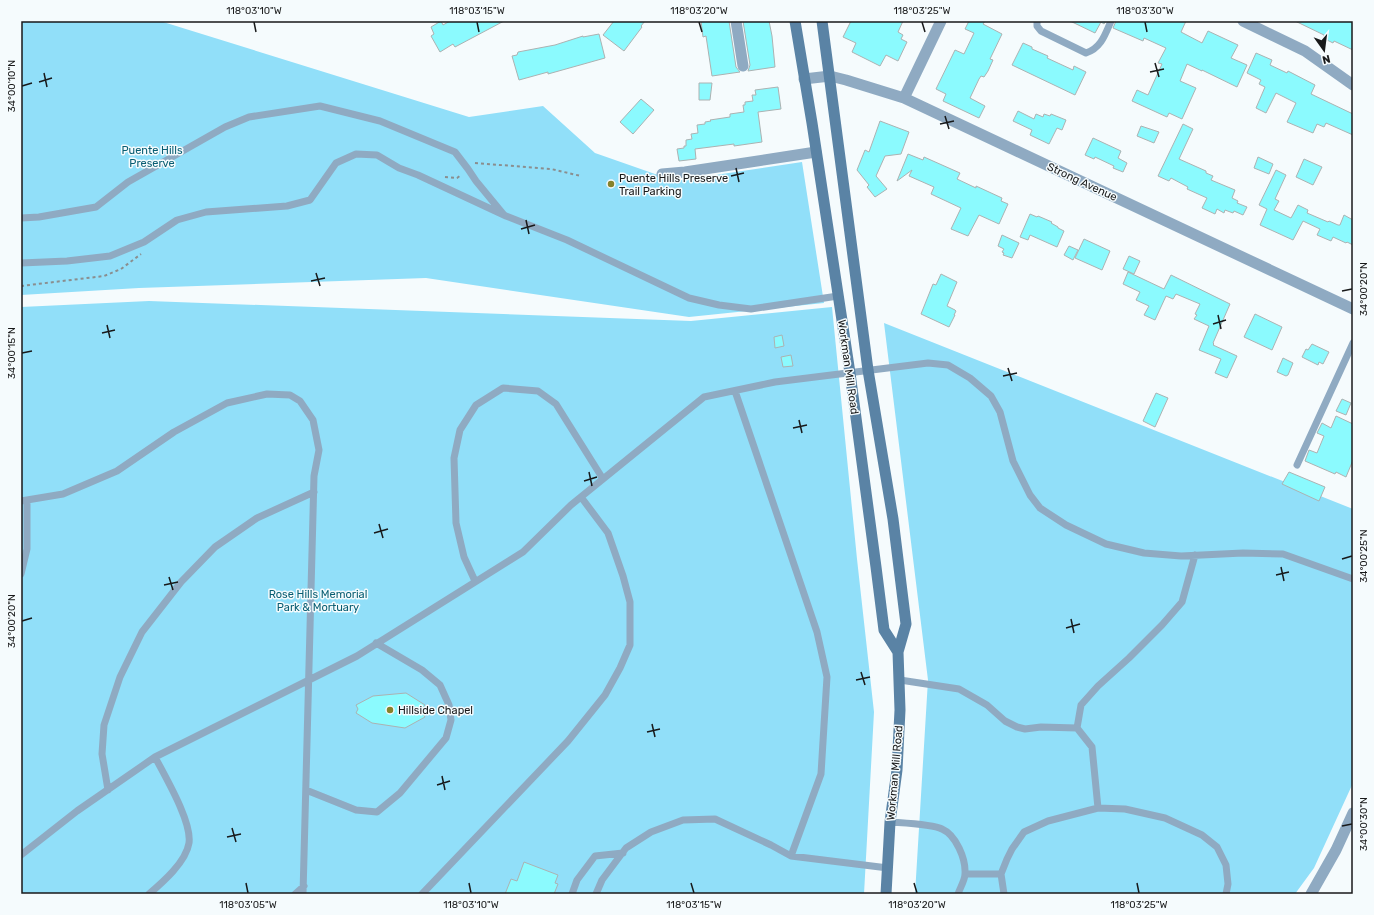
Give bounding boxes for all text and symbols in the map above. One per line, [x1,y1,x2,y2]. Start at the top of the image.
text: 118°03'10"W [226,5,282,17]
text: 118°03'15"W [449,5,505,17]
text: 118°03'20"W [670,5,728,17]
text: 118°03'25"W [894,5,950,17]
text: 118°03'30"W [1116,5,1174,17]
north arrow [1304,30,1344,70]
text: N [1321,52,1332,67]
text: 34°00'10"N [6,60,18,112]
park label: Puente Hills Preserve [121,144,183,170]
street label: Strong Avenue [1045,160,1119,204]
place label: Puente Hills Preserve Trail Parking [619,172,728,198]
marker: Puente Hills Preserve Trail Parking [606,179,616,189]
text: 34°00'20"N [1358,262,1370,316]
street label: Workman Mill Road [835,319,861,415]
text: 34°00'15"N [6,327,18,379]
text: 34°00'25"N [1358,529,1370,583]
park label: Rose Hills Memorial Park & Mortuary [269,588,367,614]
text: 34°00'20"N [6,594,18,648]
place label: Hillside Chapel [398,704,473,717]
marker: Hillside Chapel [385,705,395,715]
street label: Workman Mill Road [884,725,906,821]
text: 34°00'30"N [1358,797,1370,851]
text: 118°03'05"W [219,899,277,911]
text: 118°03'10"W [443,899,499,911]
text: 118°03'15"W [666,899,722,911]
text: 118°03'20"W [888,899,946,911]
text: 118°03'25"W [1111,899,1167,911]

